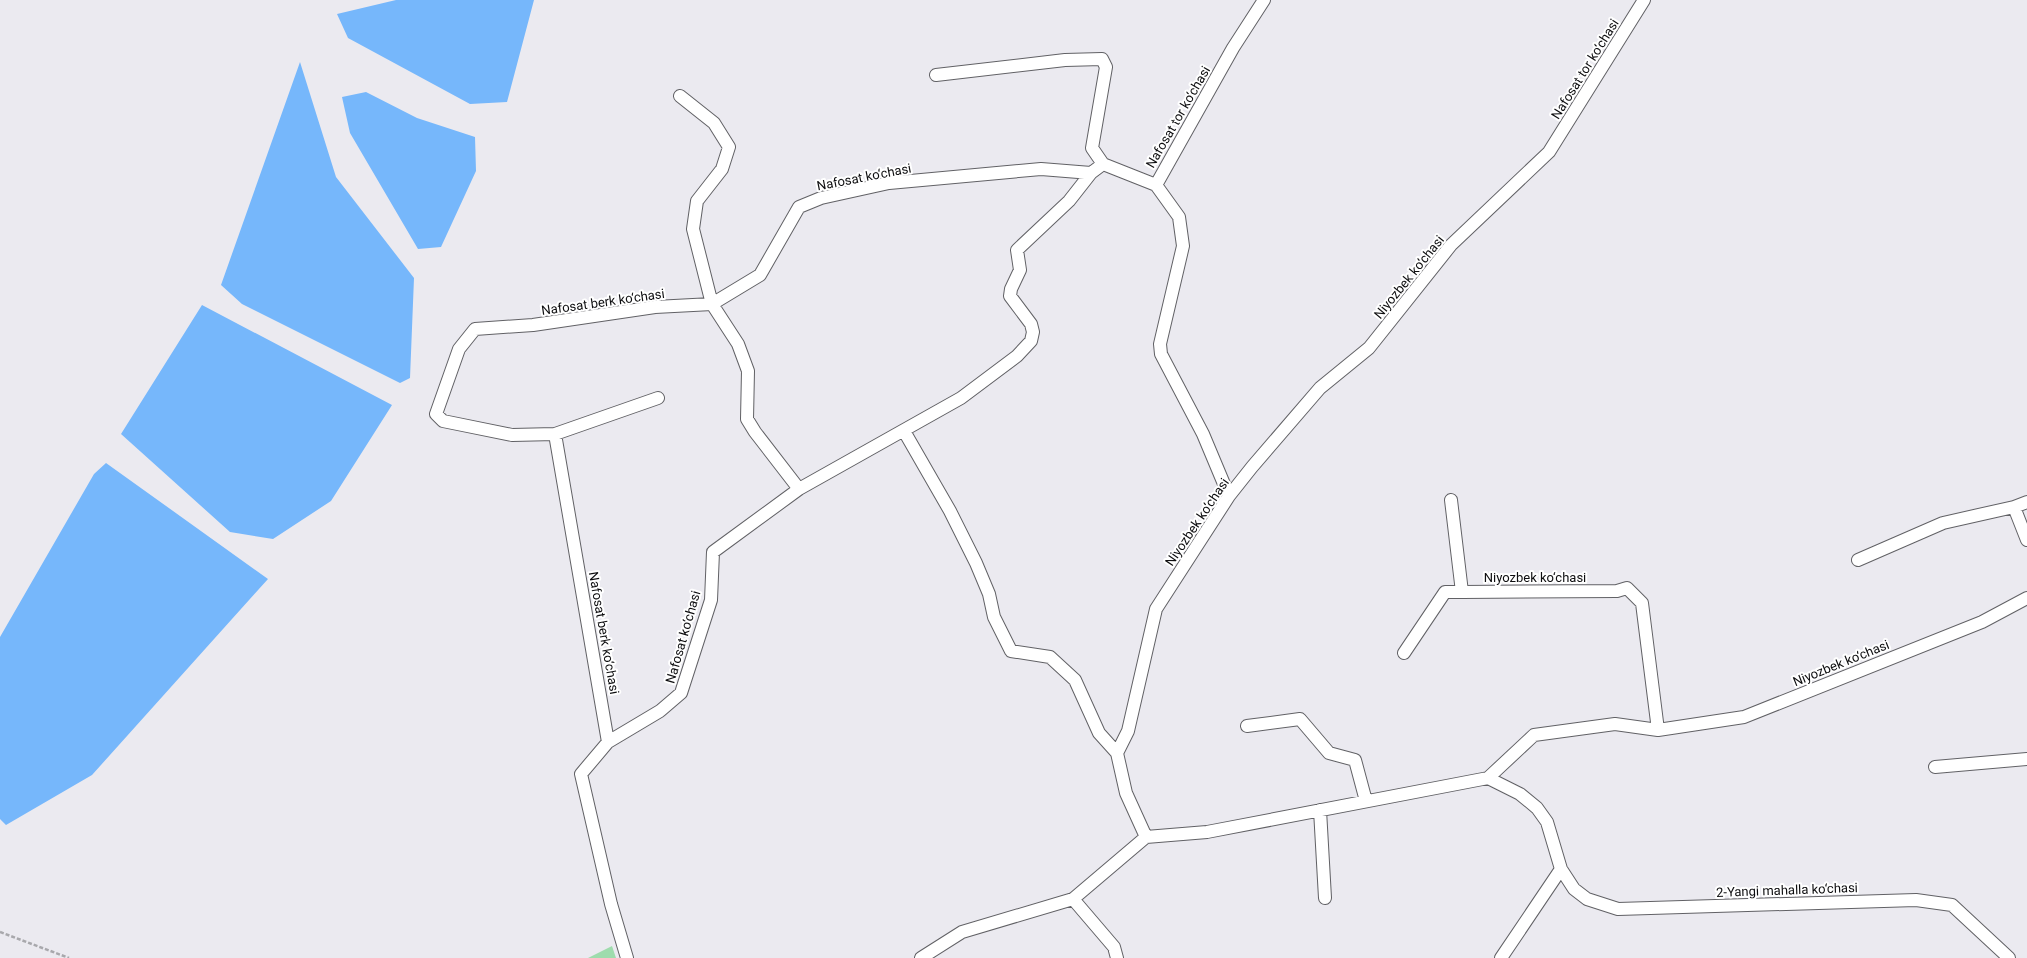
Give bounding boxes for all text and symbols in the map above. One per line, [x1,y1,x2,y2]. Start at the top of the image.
street label: Nafosat tor ko‘chasi [1548,16,1622,122]
street label: Nafosat tor ko‘chasi [1143,63,1213,171]
street label: Nafosat ko‘chasi [816,160,912,194]
street label: Niyozbek ko‘chasi [1371,232,1447,322]
street label: Nafosat berk ko‘chasi [540,286,666,318]
street label: Niyozbek ko‘chasi [1162,475,1232,569]
street label: Niyozbek ko‘chasi [1484,570,1586,585]
street label: Nafosat berk ko‘chasi [586,571,622,695]
street label: Nafosat ko‘chasi [663,589,703,685]
street label: Niyozbek ko‘chasi [1791,637,1891,689]
street label: 2-Yangi mahalla ko‘chasi [1716,880,1858,900]

